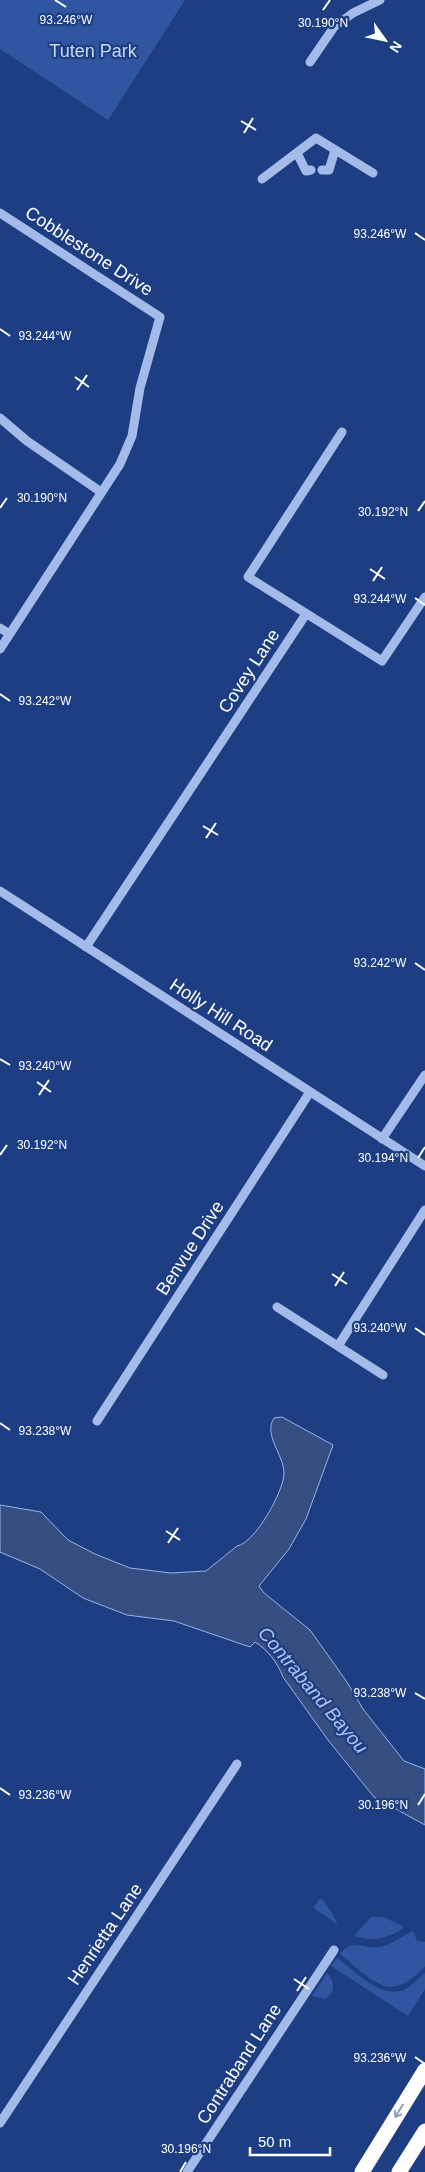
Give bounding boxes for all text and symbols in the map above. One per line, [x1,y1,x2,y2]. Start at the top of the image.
text: 93.246°W [40,13,93,27]
north arrow [360,15,410,65]
text: 30.190°N [298,16,348,30]
text: N [386,38,405,56]
park label: Tuten Park [49,41,138,61]
street label: Cobblestone Drive [21,202,157,300]
text: 93.246°W [354,227,407,241]
text: 93.244°W [19,329,72,343]
text: 30.190°N [17,491,67,505]
text: 30.192°N [358,505,408,519]
text: 93.244°W [354,592,407,606]
street label: Covey Lane [214,625,284,717]
text: 93.242°W [19,694,72,708]
text: 93.242°W [354,956,407,970]
street label: Holly Hill Road [166,974,276,1056]
text: 93.240°W [19,1059,72,1073]
text: 30.192°N [17,1138,67,1152]
text: 30.194°N [358,1151,408,1165]
street label: Benvue Drive [152,1197,228,1299]
text: 93.240°W [354,1321,407,1335]
text: 93.238°W [19,1424,72,1438]
water label: Contraband Bayou [254,1623,372,1758]
text: 93.238°W [354,1686,407,1700]
text: 93.236°W [19,1788,72,1802]
text: 30.196°N [358,1798,408,1812]
street label: Henrietta Lane [64,1879,146,1989]
street label: Contraband Lane [193,2000,285,2128]
text: 93.236°W [354,2051,407,2065]
one-way arrow [394,2103,404,2117]
scale bar [250,2124,330,2156]
text: 50 m [258,2133,291,2150]
text: 30.196°N [161,2142,211,2156]

